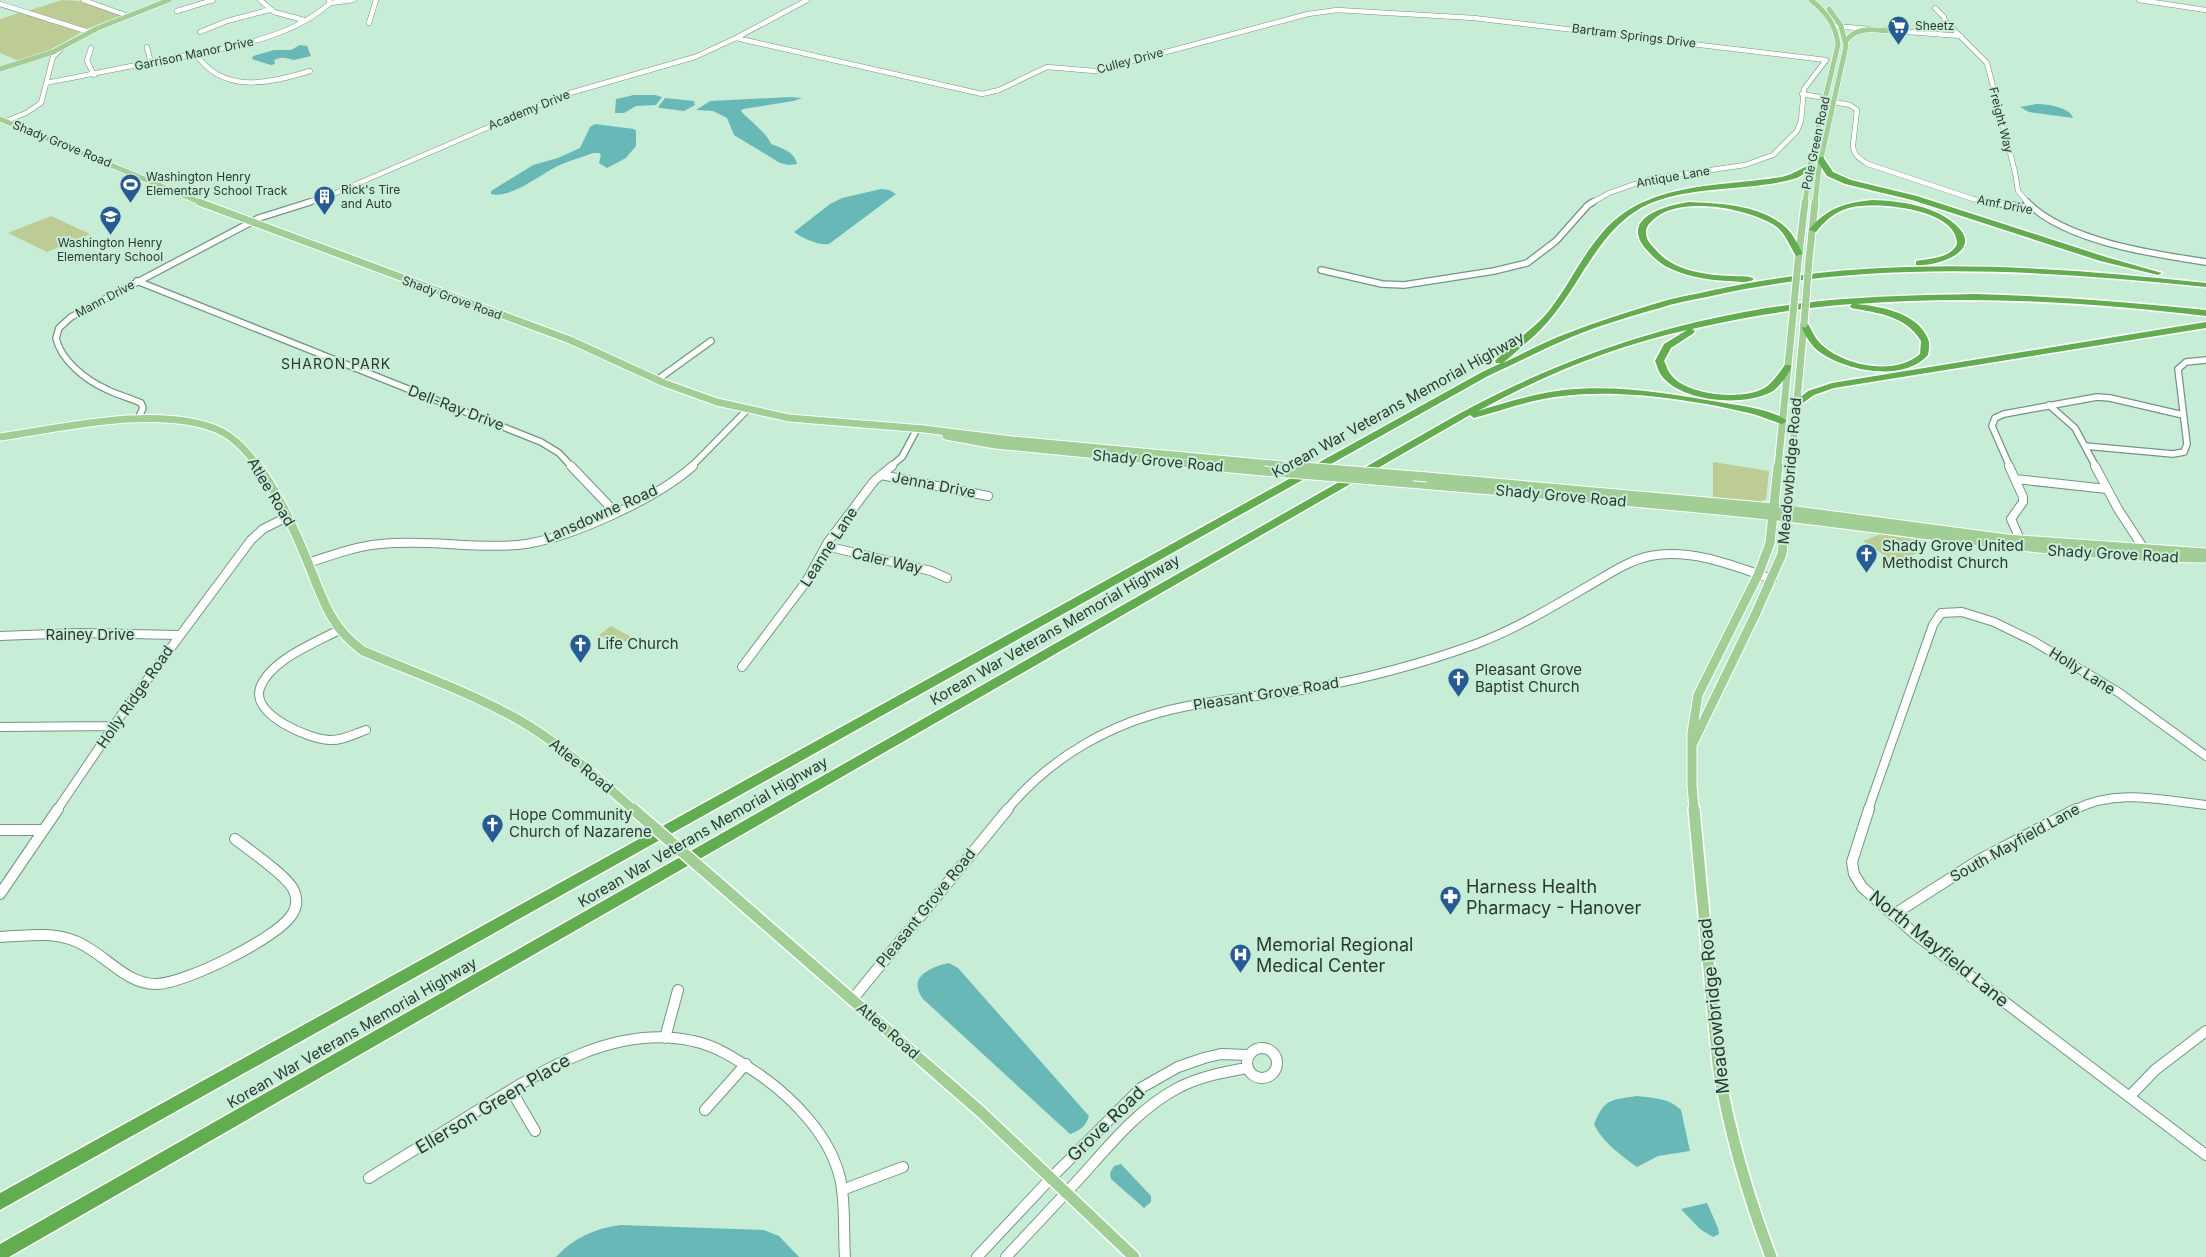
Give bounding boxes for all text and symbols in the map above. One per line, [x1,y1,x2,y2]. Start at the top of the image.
supermarket icon: Sheetz [1887,14,1911,45]
place label: Sheetz [1915,18,1954,33]
street label: Bartram Springs Drive [1571,20,1697,51]
street label: Garrison Manor Drive [133,34,255,73]
street label: Culley Drive [1095,44,1165,77]
street label: Freight Way [1986,85,2017,155]
street label: Academy Drive [486,86,572,133]
street label: Pole Green Road [1798,95,1833,191]
street label: Shady Grove Road [11,117,114,170]
street label: Antique Lane [1635,163,1711,190]
place label: Washington Henry Elementary School Track [146,169,288,198]
sports icon: Washington Henry Elementary School Track [118,172,142,203]
place label: Rick's Tire and Auto [341,182,400,211]
building icon: Rick's Tire and Auto [313,185,337,216]
street label: Amf Drive [1976,192,2034,217]
school or university icon: Washington Henry Elementary School [98,204,122,235]
place label: Washington Henry Elementary School [57,235,163,264]
street label: Shady Grove Road [400,273,504,323]
street label: Mann Drive [73,277,137,320]
street label: Korean War Veterans Memorial Highway [1268,327,1528,482]
district label: SHARON PARK [281,355,391,372]
street label: Dell-Ray Drive [405,380,507,435]
street label: Meadowbridge Road [1774,397,1805,545]
street label: Shady Grove Road [1092,445,1224,476]
street label: Atlee Road [244,454,299,529]
street label: Jenna Drive [891,467,978,502]
street label: Lansdowne Road [541,480,660,547]
street label: Shady Grove Road [1495,480,1627,511]
street label: Leanne Lane [796,503,861,590]
place label: Shady Grove United Methodist Church [1882,536,2024,572]
street label: Shady Grove Road [2047,541,2179,566]
street label: Caler Way [850,543,925,578]
church icon: Shady Grove United Methodist Church [1854,543,1878,574]
street label: Korean War Veterans Memorial Highway [926,550,1184,709]
street label: Rainey Drive [46,625,134,644]
church icon: Life Church [569,632,593,663]
place label: Life Church [597,634,679,653]
street label: Holly Ridge Road [92,642,177,752]
street label: Holly Lane [2046,643,2119,698]
place label: Pleasant Grove Baptist Church [1475,660,1582,696]
church icon: Pleasant Grove Baptist Church [1447,667,1471,698]
street label: Pleasant Grove Road [1192,673,1340,714]
street label: Atlee Road [546,734,617,797]
street label: Korean War Veterans Memorial Highway [574,752,832,911]
street label: South Mayfield Lane [1947,799,2083,886]
place label: Hope Community Church of Nazarene [509,805,652,841]
church icon: Hope Community Church of Nazarene [481,812,505,843]
street label: Pleasant Grove Road [872,844,979,971]
place label: Harness Health Pharmacy - Hanover [1466,876,1641,918]
pharmacy icon: Harness Health Pharmacy - Hanover [1438,885,1462,916]
street label: North Mayfield Lane [1866,886,2013,1011]
street label: Meadowbridge Road [1694,917,1733,1095]
place label: Memorial Regional Medical Center [1256,934,1413,976]
hospital icon: Memorial Regional Medical Center [1228,943,1252,974]
street label: Korean War Veterans Memorial Highway [223,953,481,1112]
street label: Atlee Road [853,998,923,1063]
street label: Ellerson Green Place [412,1049,574,1158]
street label: Grove Road [1063,1082,1149,1166]

